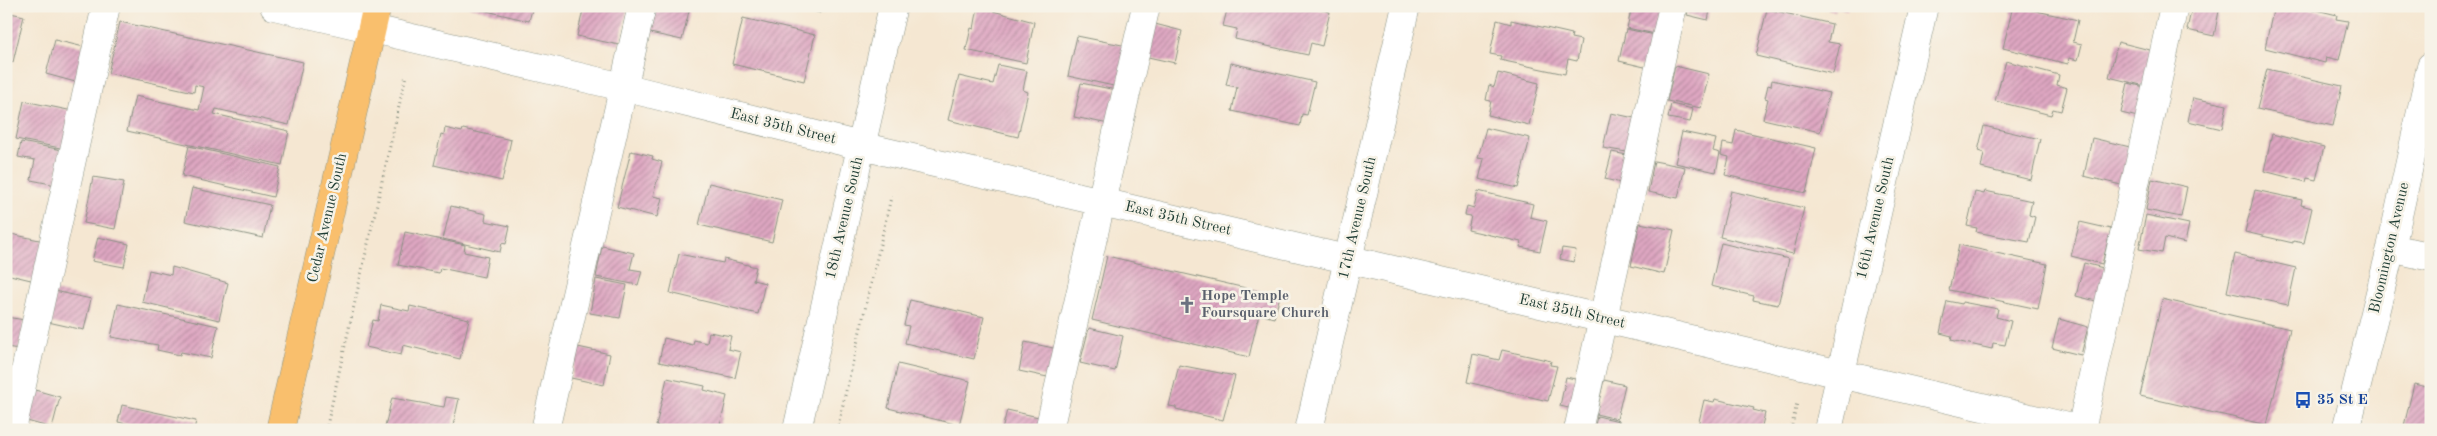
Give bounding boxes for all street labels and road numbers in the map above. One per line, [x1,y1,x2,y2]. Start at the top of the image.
street label: East 35th Street [729,107,837,147]
street label: Cedar Avenue South [306,152,350,284]
street label: 18th Avenue South [824,155,866,281]
street label: 17th Avenue South [1337,155,1379,281]
street label: 16th Avenue South [1855,155,1897,281]
street label: Bloomington Avenue [2368,181,2412,315]
street label: East 35th Street [1123,199,1233,239]
street label: East 35th Street [1517,292,1627,332]

